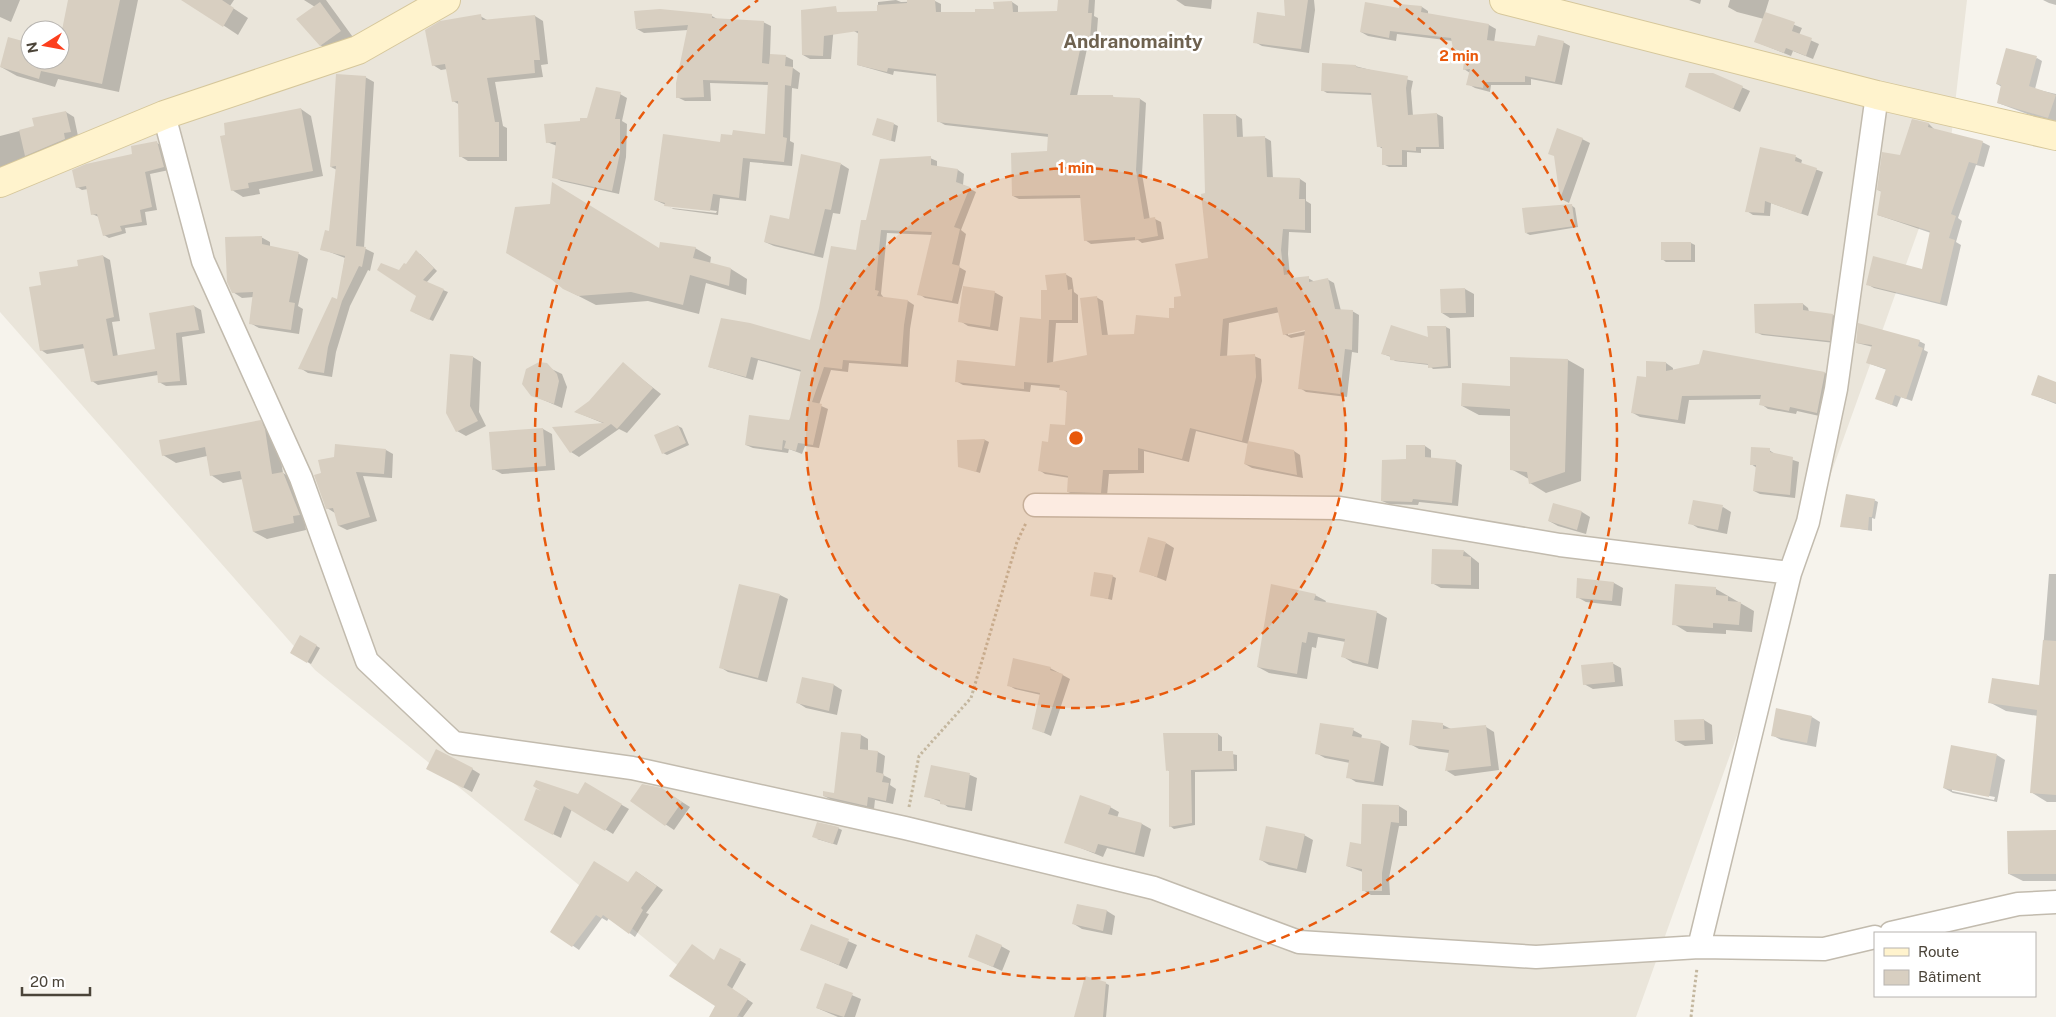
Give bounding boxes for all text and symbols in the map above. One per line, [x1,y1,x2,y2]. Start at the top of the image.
north arrow [20,20,70,70]
district label: Andranomainty [1063,30,1203,52]
text: N [23,41,41,54]
text: 2 min [1439,47,1479,64]
text: 1 min [1058,159,1094,176]
centre of rings [1067,429,1085,447]
legend [1874,932,2036,997]
text: Route [1918,943,1959,960]
scale bar [22,964,90,996]
text: Bâtiment [1918,968,1981,985]
text: 20 m [30,973,65,990]

